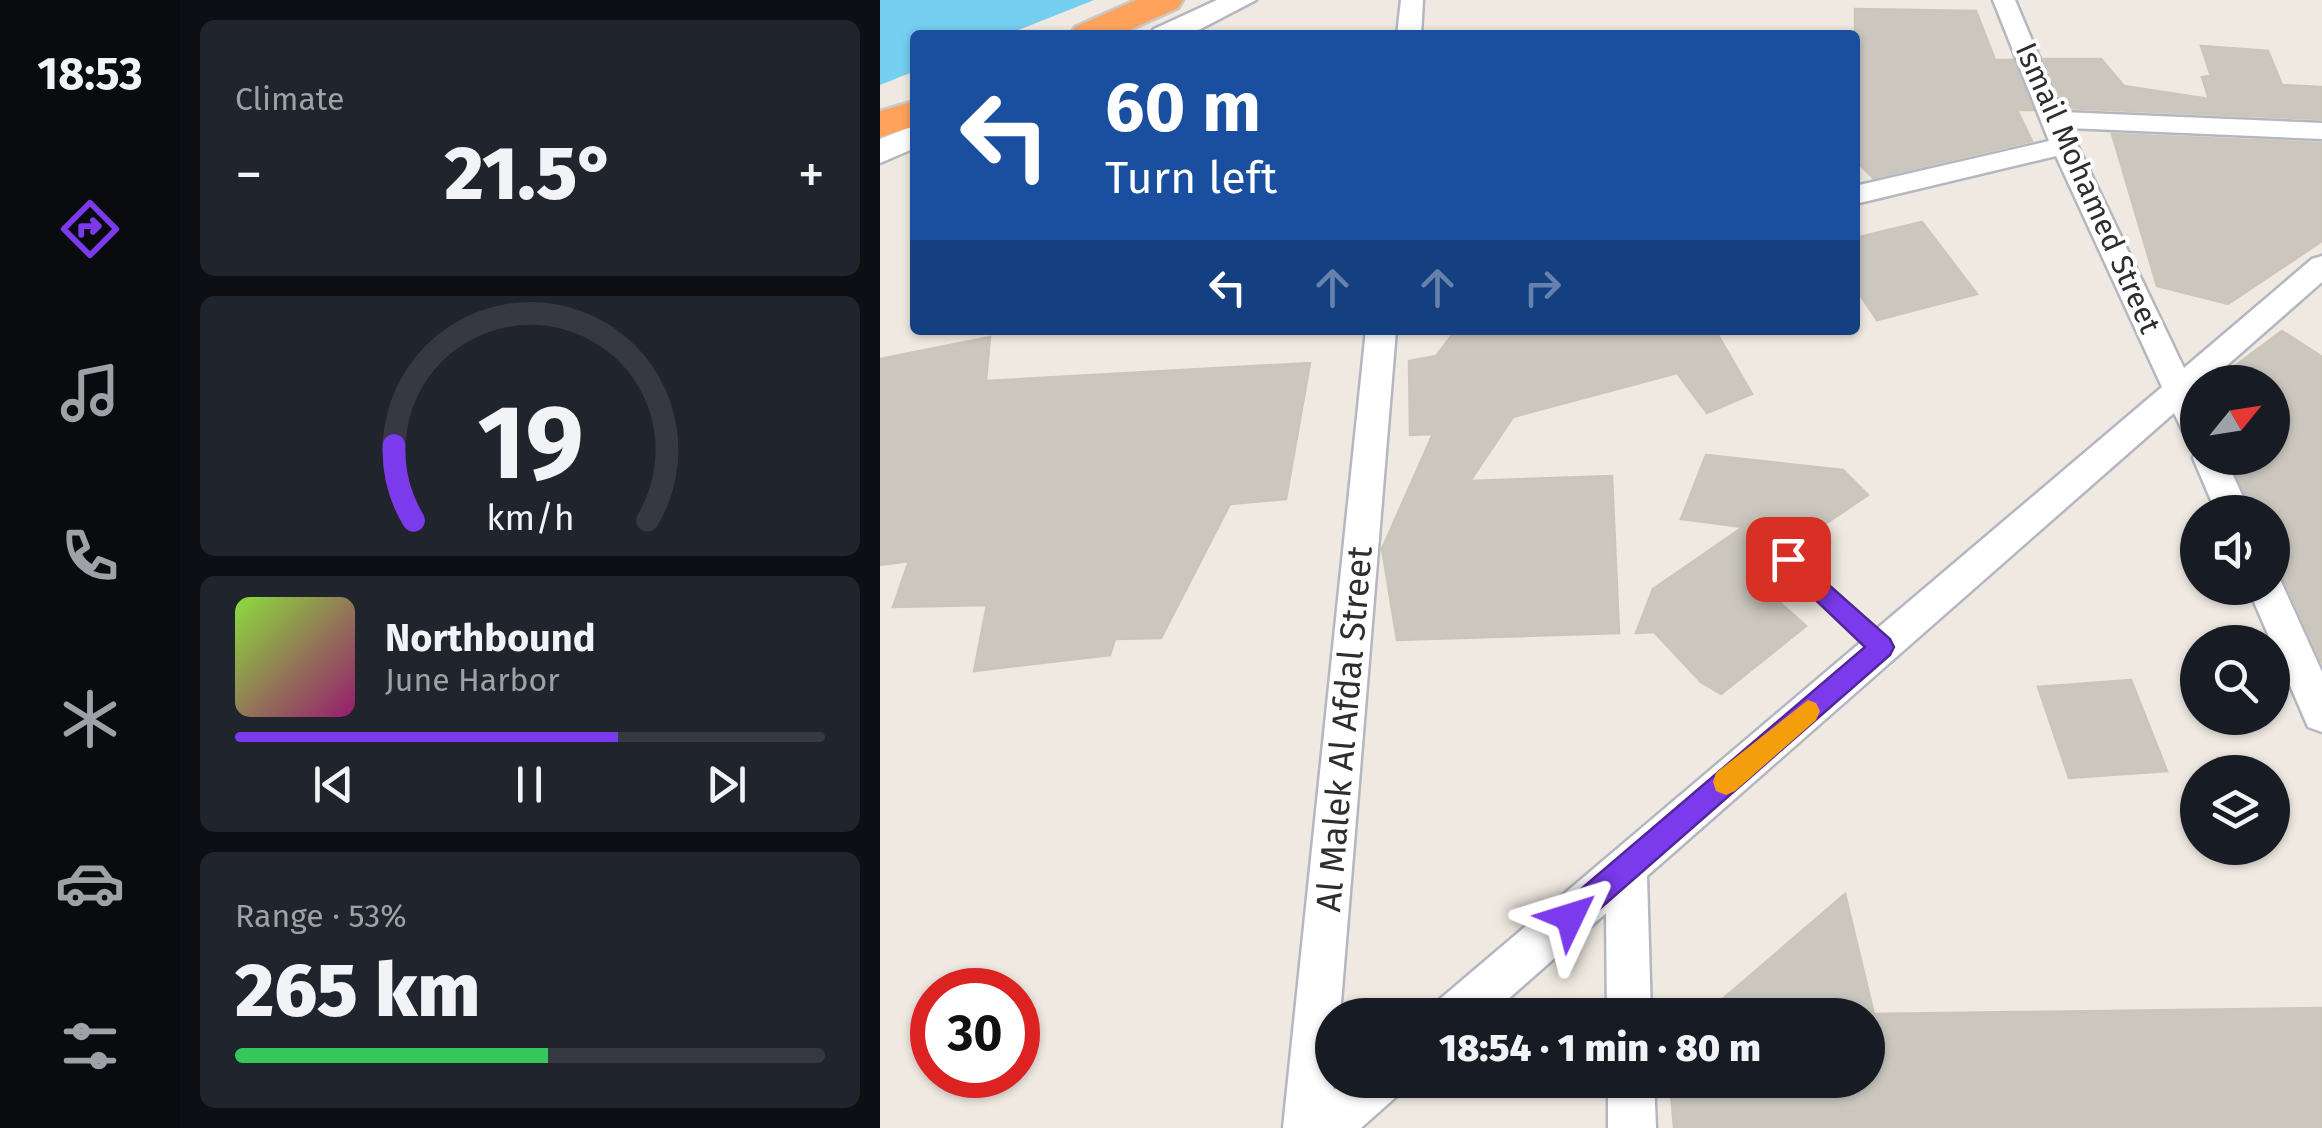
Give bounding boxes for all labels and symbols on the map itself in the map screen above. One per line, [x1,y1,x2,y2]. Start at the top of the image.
street label: Ismail Mohamed Street [2008,37,2168,339]
north arrow [2180,365,2290,475]
pin [1746,517,1831,602]
street label: Al Malek Al Afdal Street [1307,544,1381,914]
position arrow [1518,865,1622,969]
speed limit sign: 30 [910,968,1040,1098]

